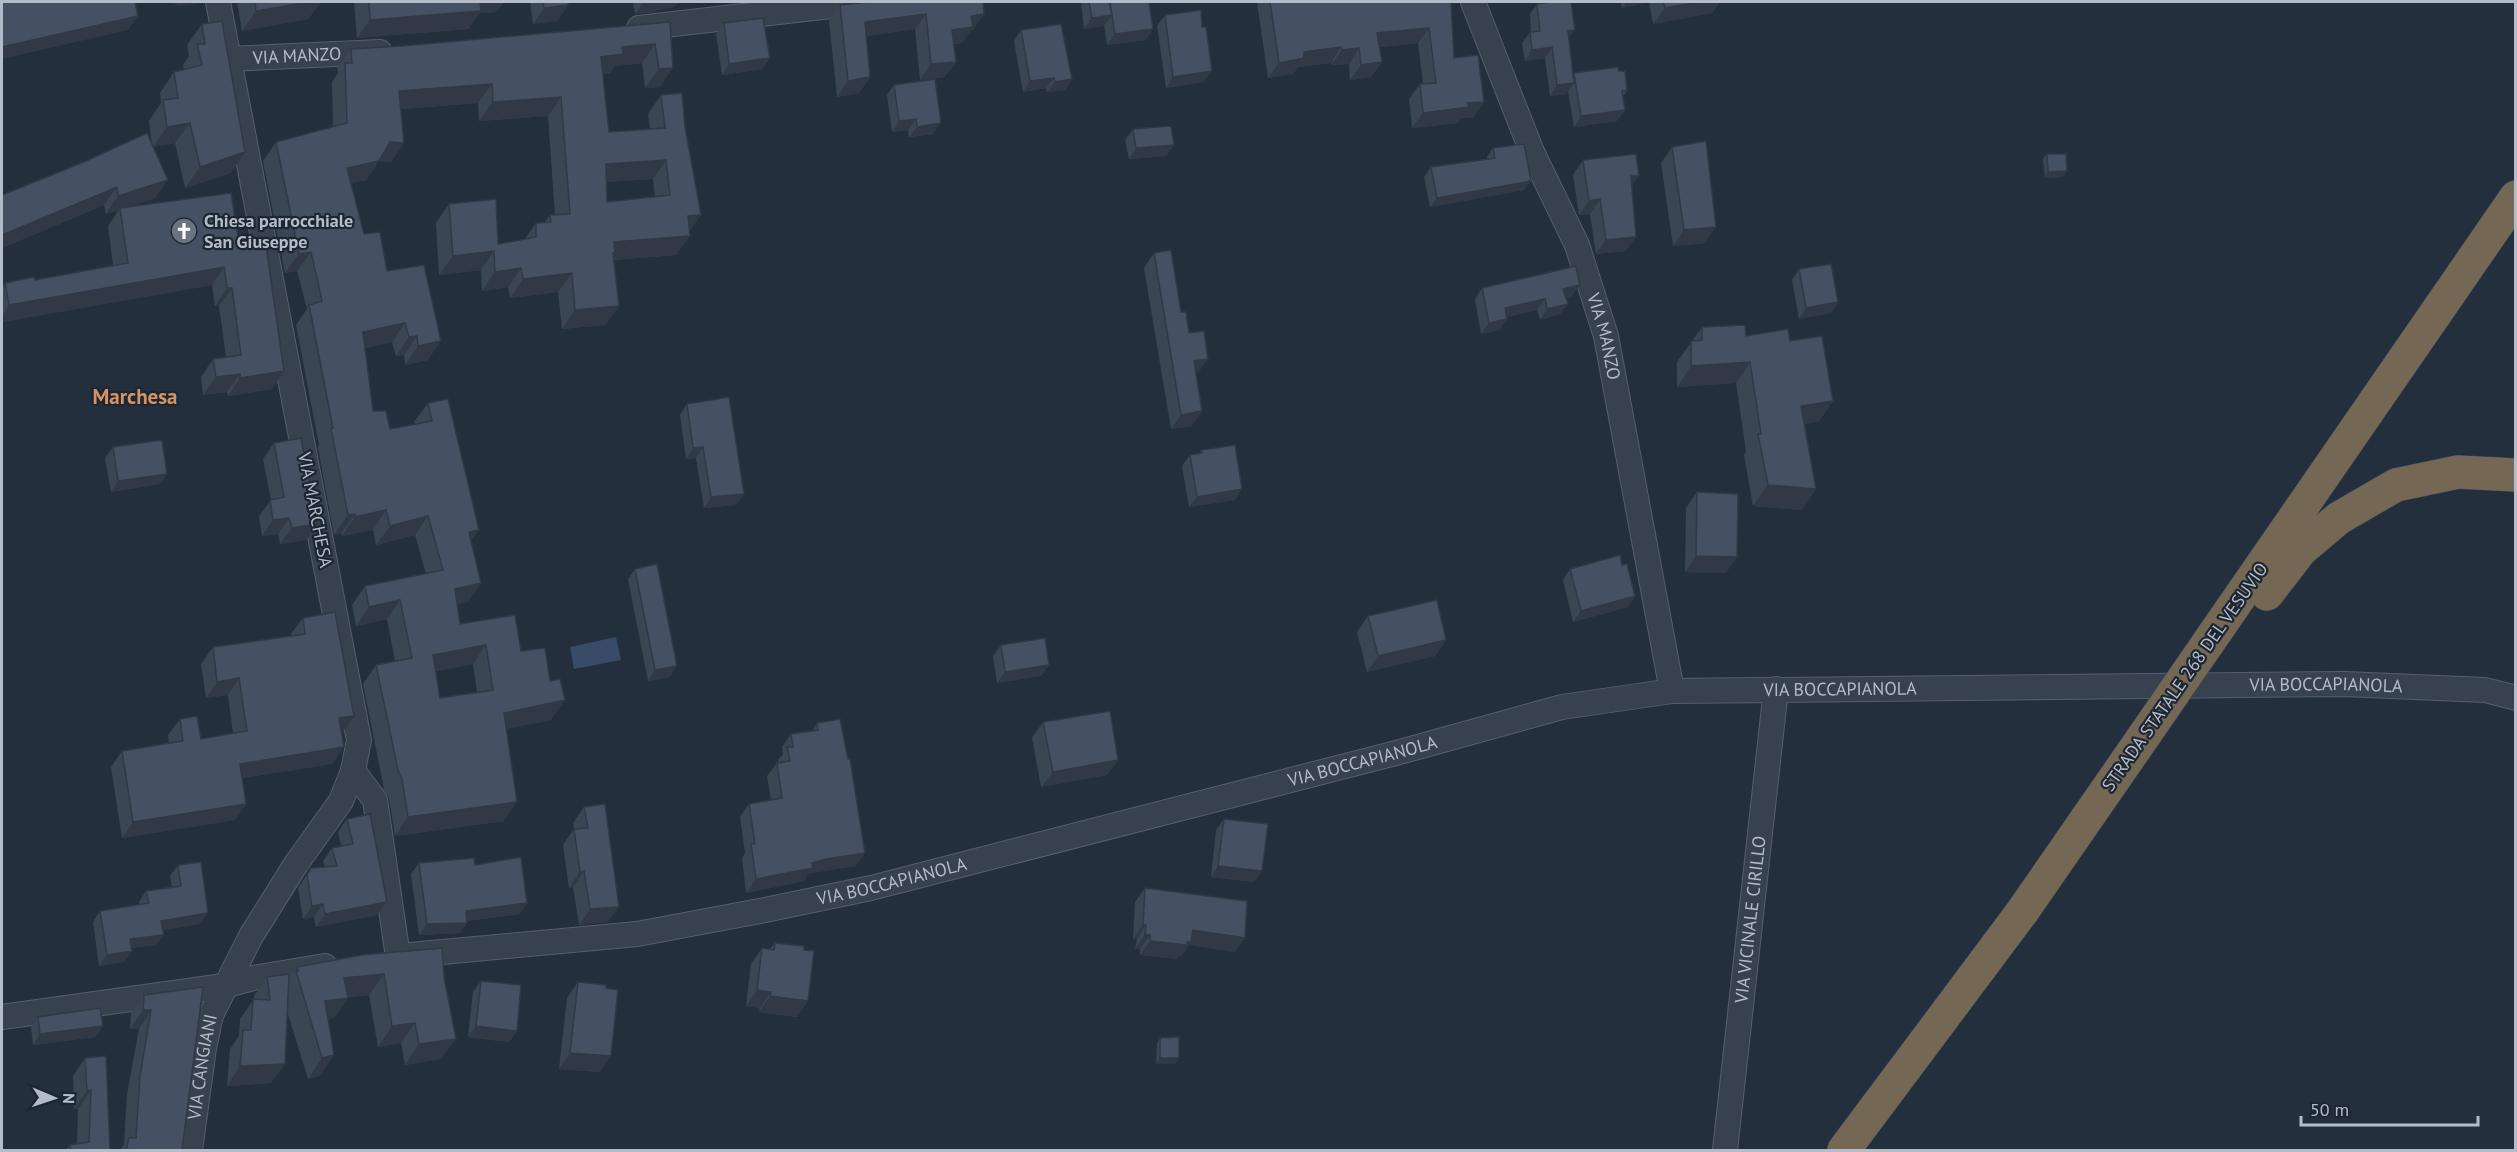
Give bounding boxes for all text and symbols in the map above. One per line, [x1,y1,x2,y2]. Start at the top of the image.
street label: VIA MANZO [251,42,342,69]
place label: Chiesa parrocchiale San Giuseppe [204,209,353,253]
church icon: Chiesa parrocchiale San Giuseppe [169,216,199,246]
street label: VIA MANZO [1582,289,1626,382]
district label: Marchesa [92,383,178,410]
street label: VIA MARCHESA [293,449,338,570]
street label: STRADA STATALE 268 DEL VESUVIO [2096,558,2273,796]
street label: VIA BOCCAPIANOLA [2248,672,2404,698]
street label: VIA BOCCAPIANOLA [1762,676,1917,701]
street label: VIA BOCCAPIANOLA [1284,730,1440,792]
street label: VIA VICINALE CIRILLO [1729,834,1771,1005]
street label: VIA BOCCAPIANOLA [814,852,969,910]
street label: VIA CANGIANI [182,1012,222,1122]
north arrow [24,1068,84,1128]
scale bar [2301,1089,2478,1127]
text: N [59,1093,79,1104]
text: 50 m [2310,1098,2349,1121]

